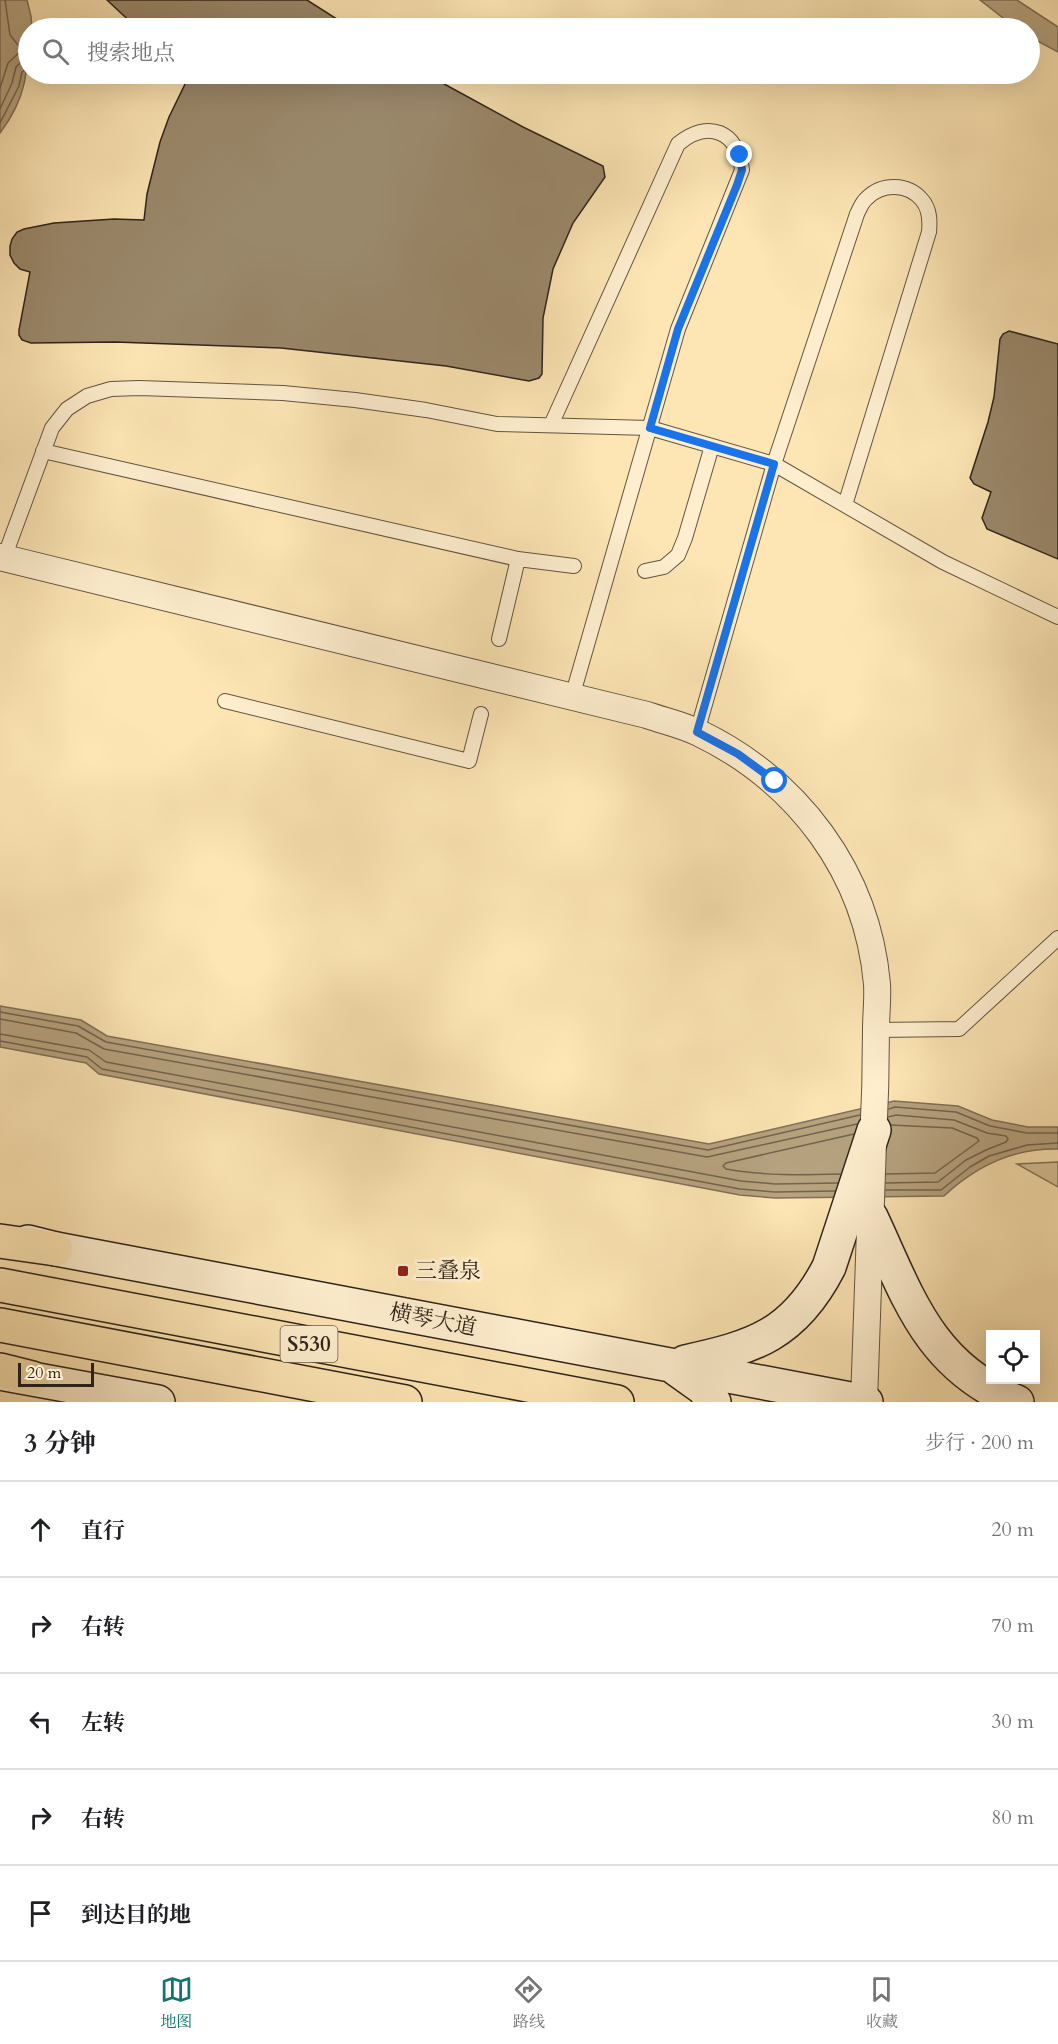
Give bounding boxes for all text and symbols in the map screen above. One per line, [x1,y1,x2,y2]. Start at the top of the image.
search box [18,18,1040,84]
icon: search [39,35,72,68]
text: 搜索地点 [87,38,175,68]
route end [726,141,752,167]
route start [761,767,787,793]
place label: 三叠泉 [415,1256,481,1286]
marker: 三叠泉 [396,1264,410,1278]
street label: 横琴大道 [387,1297,479,1343]
road number: S530 [280,1326,338,1362]
map controls [986,1330,1040,1384]
button: locate [986,1330,1040,1384]
scale bar [18,1360,94,1388]
text: 20 m [27,1362,61,1384]
text: 3 分钟 [24,1426,96,1461]
text: 步行 · 200 m [925,1429,1034,1456]
icon: ahead [24,1513,57,1546]
text: 直行 [81,1516,125,1546]
text: 20 m [991,1516,1034,1543]
icon: right [24,1609,57,1642]
text: 右转 [81,1612,125,1642]
text: 70 m [991,1612,1034,1639]
icon: left [24,1705,57,1738]
text: 左转 [81,1708,125,1738]
text: 30 m [991,1708,1034,1735]
icon: right [24,1801,57,1834]
text: 右转 [81,1804,125,1834]
text: 80 m [991,1804,1034,1831]
icon: arrive [24,1897,57,1930]
text: 到达目的地 [81,1900,191,1930]
tab: 地图 [160,1973,193,2033]
tab: 路线 [512,1973,545,2033]
tab: 收藏 [865,1973,898,2033]

